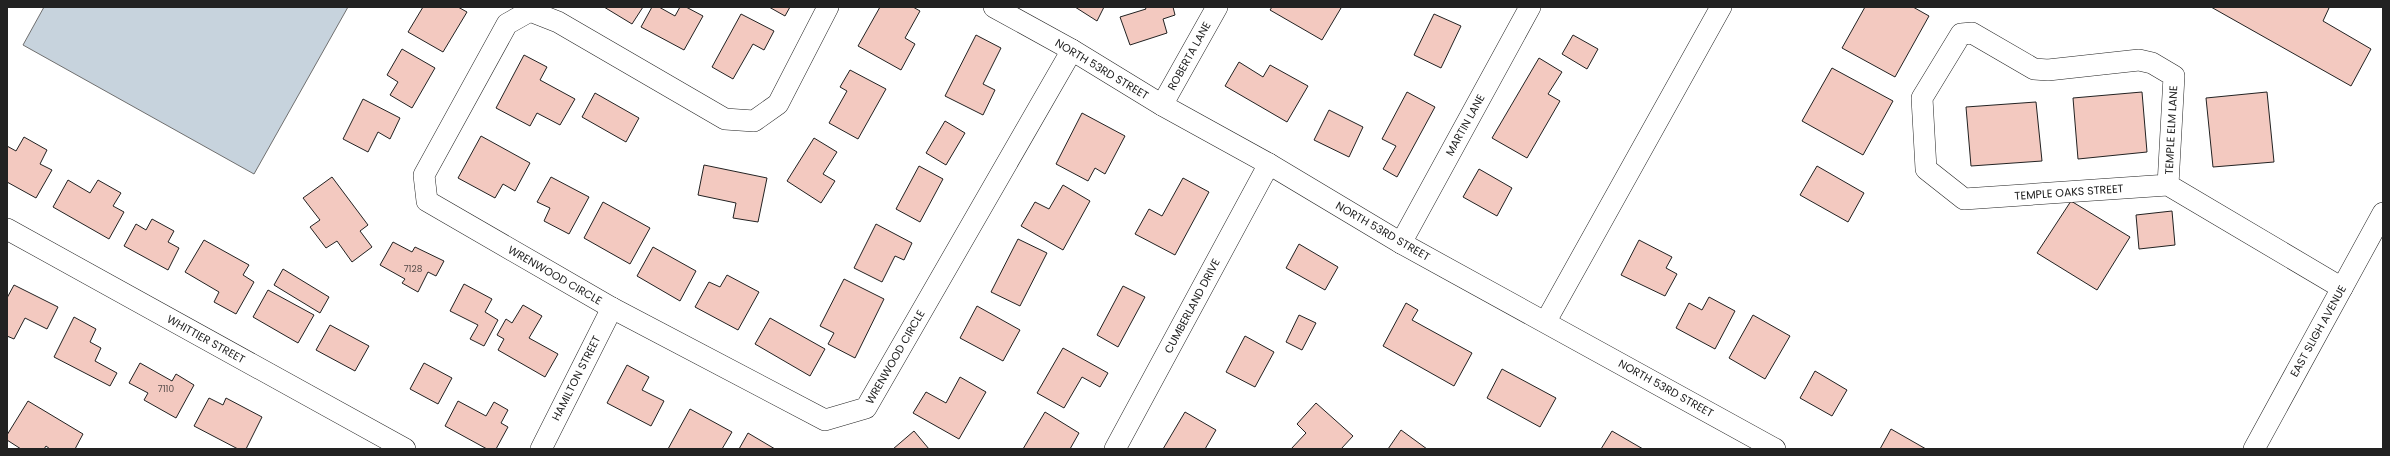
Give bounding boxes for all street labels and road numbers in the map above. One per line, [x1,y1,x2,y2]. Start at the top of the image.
street label: ROBERTA LANE [1164,19,1214,93]
street label: NORTH 53RD STREET [1052,35,1152,103]
street label: TEMPLE ELM LANE [2161,85,2181,175]
street label: MARTIN LANE [1441,91,1489,159]
street label: TEMPLE OAKS STREET [2014,180,2124,204]
street label: NORTH 53RD STREET [1333,197,1433,265]
street label: WRENWOOD CIRCLE [505,241,605,309]
street label: CUMBERLAND DRIVE [1160,256,1224,356]
street label: EAST SLIGH AVENUE [2286,282,2350,380]
street label: WRENWOOD CIRCLE [861,307,929,407]
street label: WHITTIER STREET [164,311,248,367]
street label: HAMILTON STREET [548,333,604,423]
street label: NORTH 53RD STREET [1615,355,1717,421]

